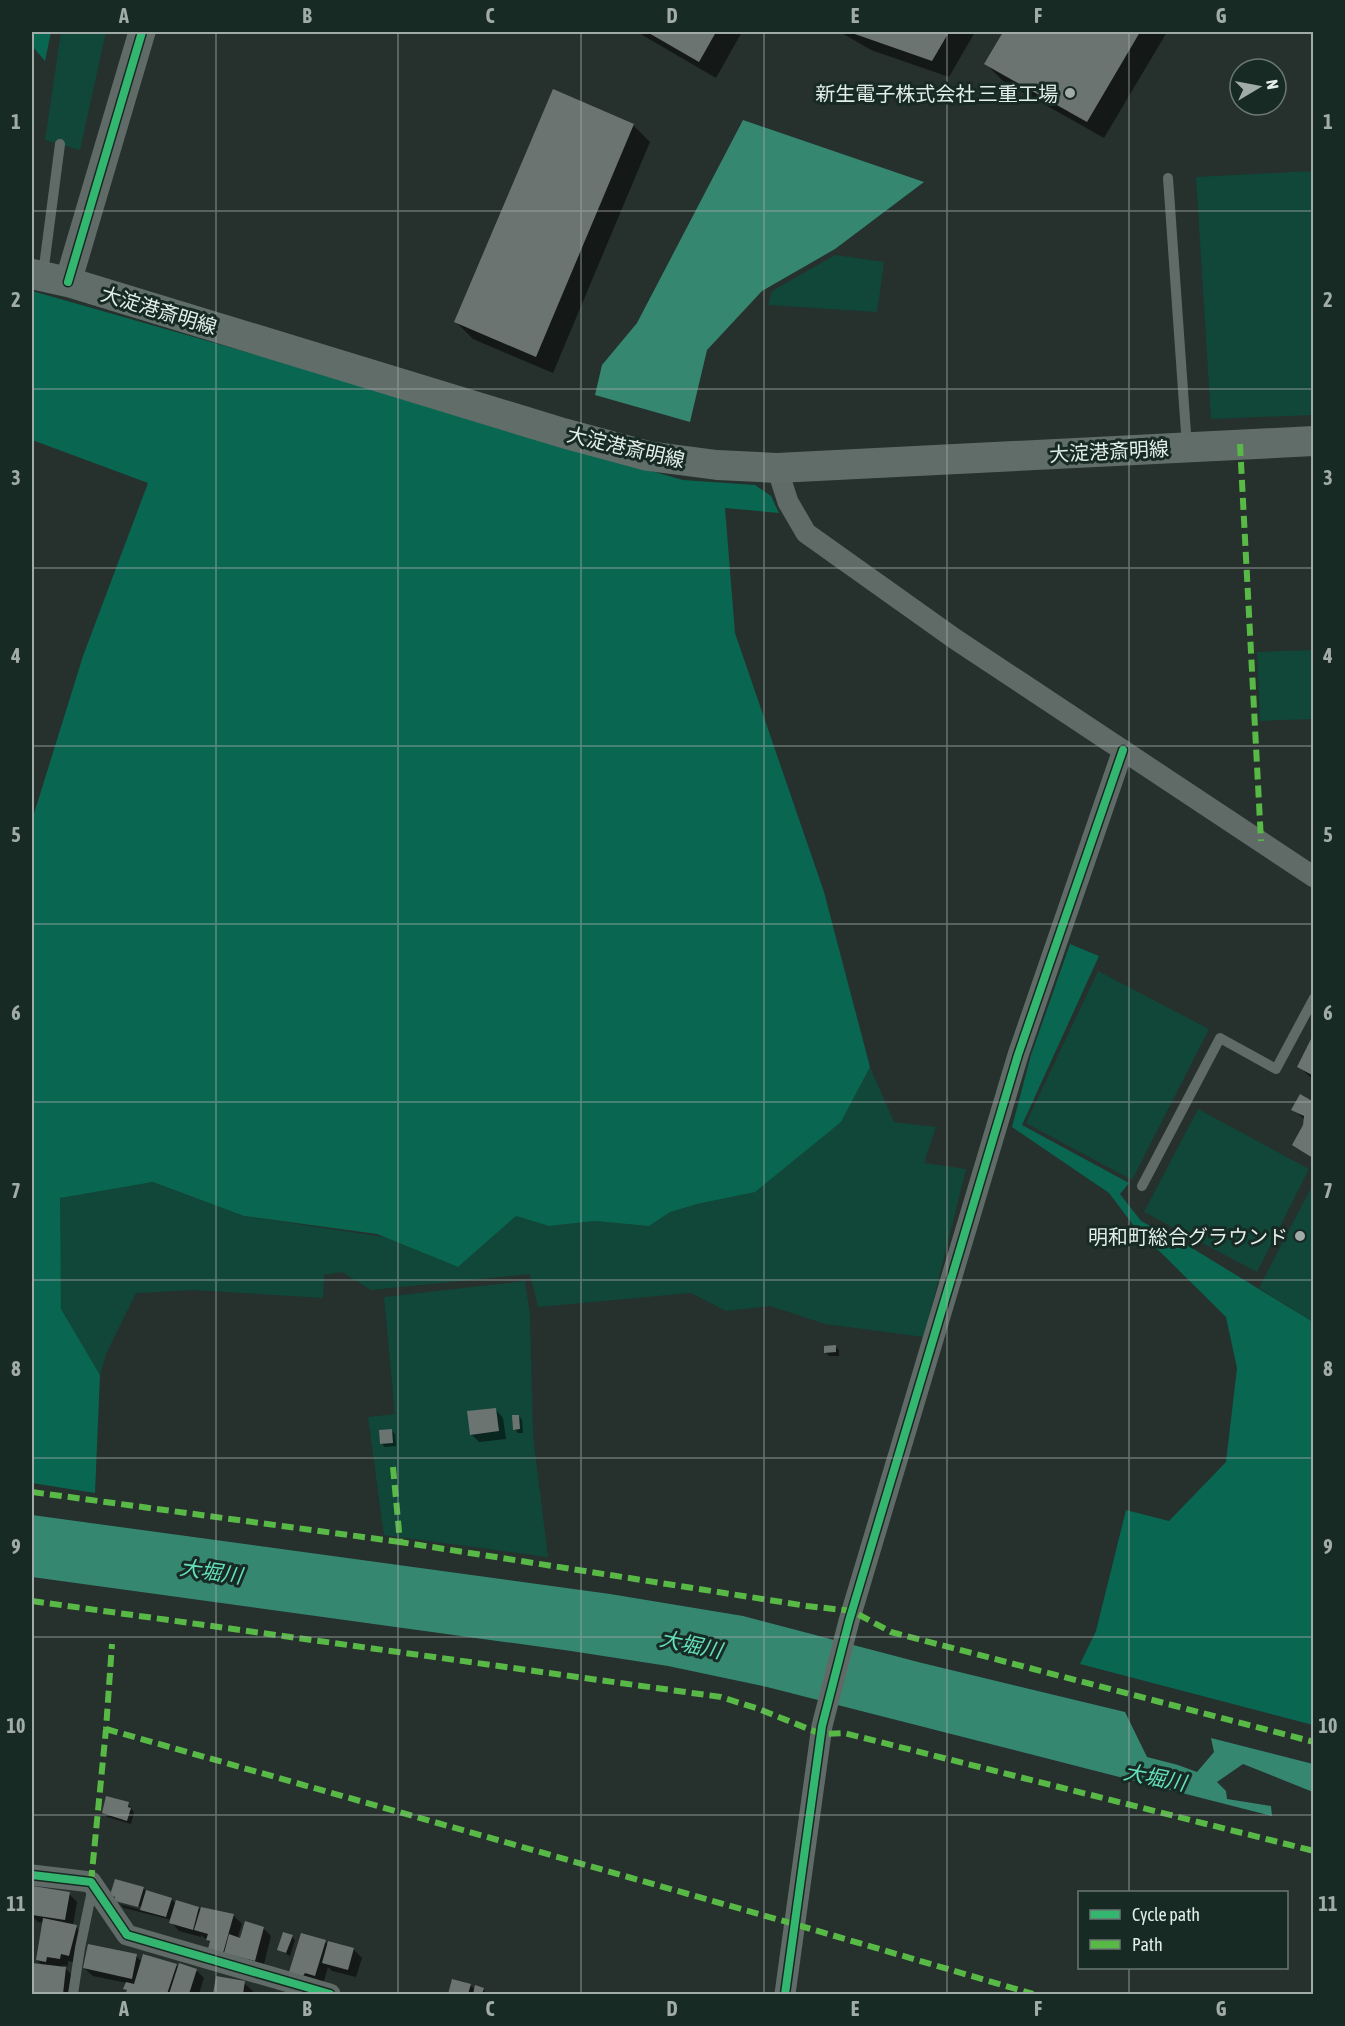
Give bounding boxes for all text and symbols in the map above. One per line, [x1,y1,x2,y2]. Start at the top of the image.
text: A [118,4,129,27]
text: B [302,4,312,27]
text: C [486,4,495,27]
text: D [666,4,678,27]
text: E [851,4,860,27]
text: F [1034,4,1042,27]
text: G [1216,4,1227,27]
north arrow [1228,57,1288,117]
text: N [1263,78,1282,91]
place label: 新生電子株式会社 三重工場 [815,82,1058,105]
marker: 新生電子株式会社 三重工場 [1063,86,1077,100]
text: 1 [11,110,21,133]
text: 1 [1323,110,1333,133]
street label: 大淀港斎明線 [98,281,220,339]
text: 2 [11,288,21,311]
text: 2 [1323,288,1333,311]
street label: 大淀港斎明線 [565,422,687,472]
street label: 大淀港斎明線 [1048,436,1170,466]
text: 3 [11,466,21,489]
text: 3 [1323,466,1333,489]
text: 4 [10,644,21,667]
text: 4 [1322,644,1333,667]
text: 5 [11,823,21,846]
text: 5 [1323,823,1333,846]
text: 6 [11,1001,21,1024]
text: 6 [1323,1001,1333,1024]
text: 7 [11,1179,21,1202]
text: 7 [1323,1179,1333,1202]
place label: 明和町総合グラウンド [1088,1225,1288,1248]
marker: 明和町総合グラウンド [1293,1229,1307,1243]
text: 8 [11,1357,21,1380]
text: 8 [1323,1357,1333,1380]
text: 9 [11,1535,21,1558]
text: 9 [1323,1535,1333,1558]
water label: 大堀川 [178,1555,246,1588]
water label: 大堀川 [658,1626,726,1663]
text: 10 [7,1714,25,1737]
text: 10 [1319,1714,1337,1737]
water label: 大堀川 [1122,1759,1190,1795]
legend [1078,1891,1288,1969]
text: 11 [7,1892,25,1915]
text: 11 [1319,1892,1337,1915]
text: Cycle path [1132,1904,1200,1925]
text: Path [1132,1934,1163,1955]
text: A [118,1997,129,2020]
text: B [302,1997,312,2020]
text: C [486,1997,495,2020]
text: D [666,1997,678,2020]
text: E [851,1997,860,2020]
text: F [1034,1997,1042,2020]
text: G [1216,1997,1227,2020]

